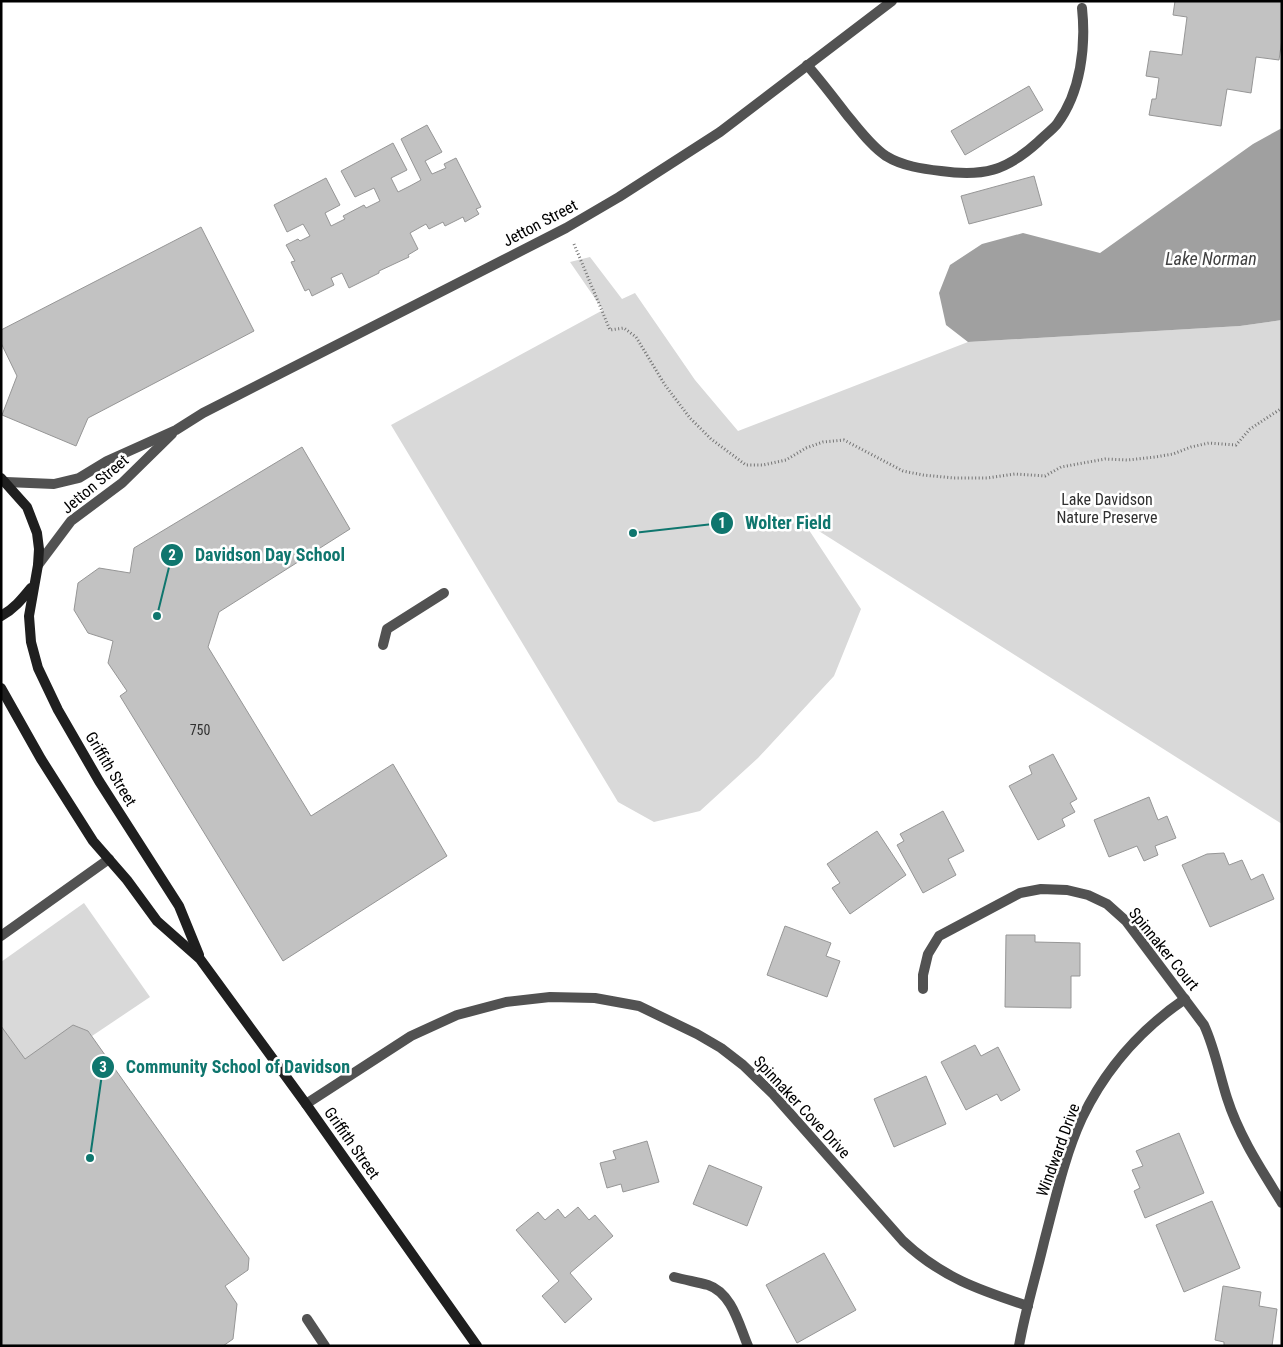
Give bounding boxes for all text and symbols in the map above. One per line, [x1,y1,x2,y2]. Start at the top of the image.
street label: Jetton Street [500,195,581,251]
water label: Lake Norman [1165,248,1257,269]
street label: Jetton Street [58,450,133,517]
park label: Lake Davidson Nature Preserve [1056,490,1158,527]
callout: Wolter Field [710,506,841,539]
text: Wolter Field [745,512,831,533]
text: 1 [718,514,726,532]
callout: Davidson Day School [160,538,355,571]
text: Davidson Day School [195,544,345,565]
text: 2 [168,546,176,564]
house number: 750 [190,722,210,738]
street label: Griffith Street [81,728,141,810]
street label: Spinnaker Court [1125,904,1203,994]
callout: Community School of Davidson [91,1050,360,1083]
street label: Spinnaker Cove Drive [750,1052,854,1162]
text: Community School of Davidson [126,1056,350,1077]
text: 3 [99,1058,107,1076]
street label: Windward Drive [1032,1101,1084,1199]
street label: Griffith Street [320,1103,384,1183]

